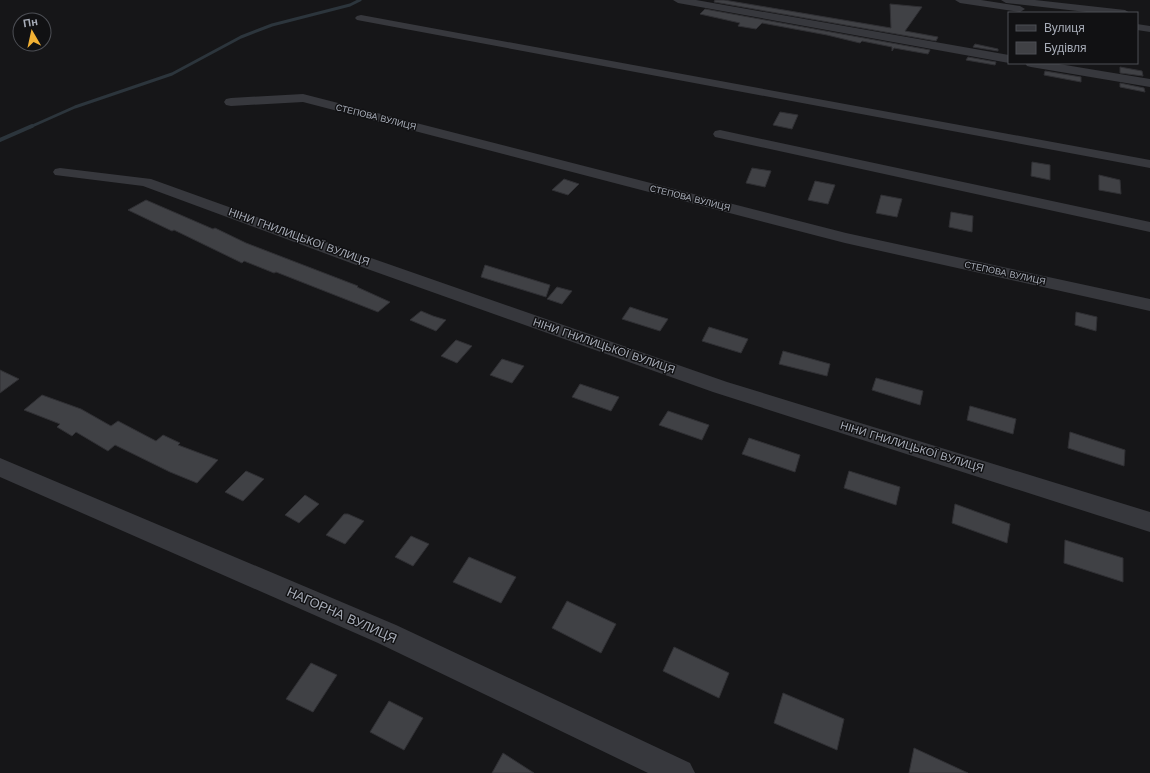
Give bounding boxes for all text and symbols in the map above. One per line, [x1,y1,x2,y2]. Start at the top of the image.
north arrow [12,12,52,52]
legend [1008,12,1138,64]
text: Пн [22,15,39,30]
text: Вулиця [1044,21,1085,35]
text: Будівля [1044,41,1086,55]
street label: СТЕПОВА ВУЛИЦЯ [335,102,417,132]
street label: СТЕПОВА ВУЛИЦЯ [649,183,731,213]
street label: НІНИ ГНИЛИЦЬКОЇ ВУЛИЦЯ [227,205,371,269]
street label: СТЕПОВА ВУЛИЦЯ [964,260,1046,286]
street label: НІНИ ГНИЛИЦЬКОЇ ВУЛИЦЯ [531,316,677,376]
street label: НІНИ ГНИЛИЦЬКОЇ ВУЛИЦЯ [839,419,985,475]
street label: НАГОРНА ВУЛИЦЯ [285,584,399,646]

